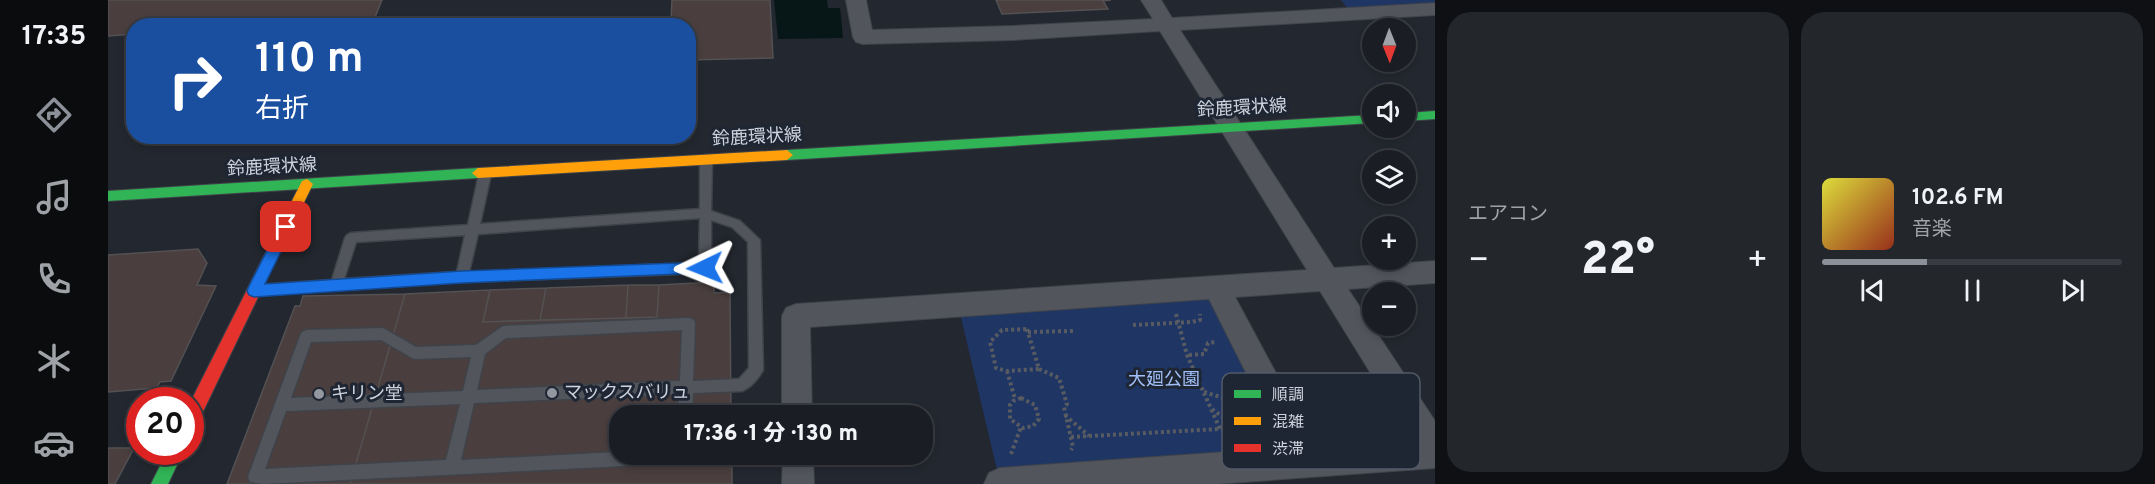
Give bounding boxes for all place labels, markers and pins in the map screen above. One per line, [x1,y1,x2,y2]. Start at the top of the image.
pin [260,201,311,252]
place label: マックスバリュ [564,382,689,405]
place label: キリン堂 [331,383,403,406]
marker: マックスバリュ [545,386,559,400]
marker: キリン堂 [312,387,326,401]

